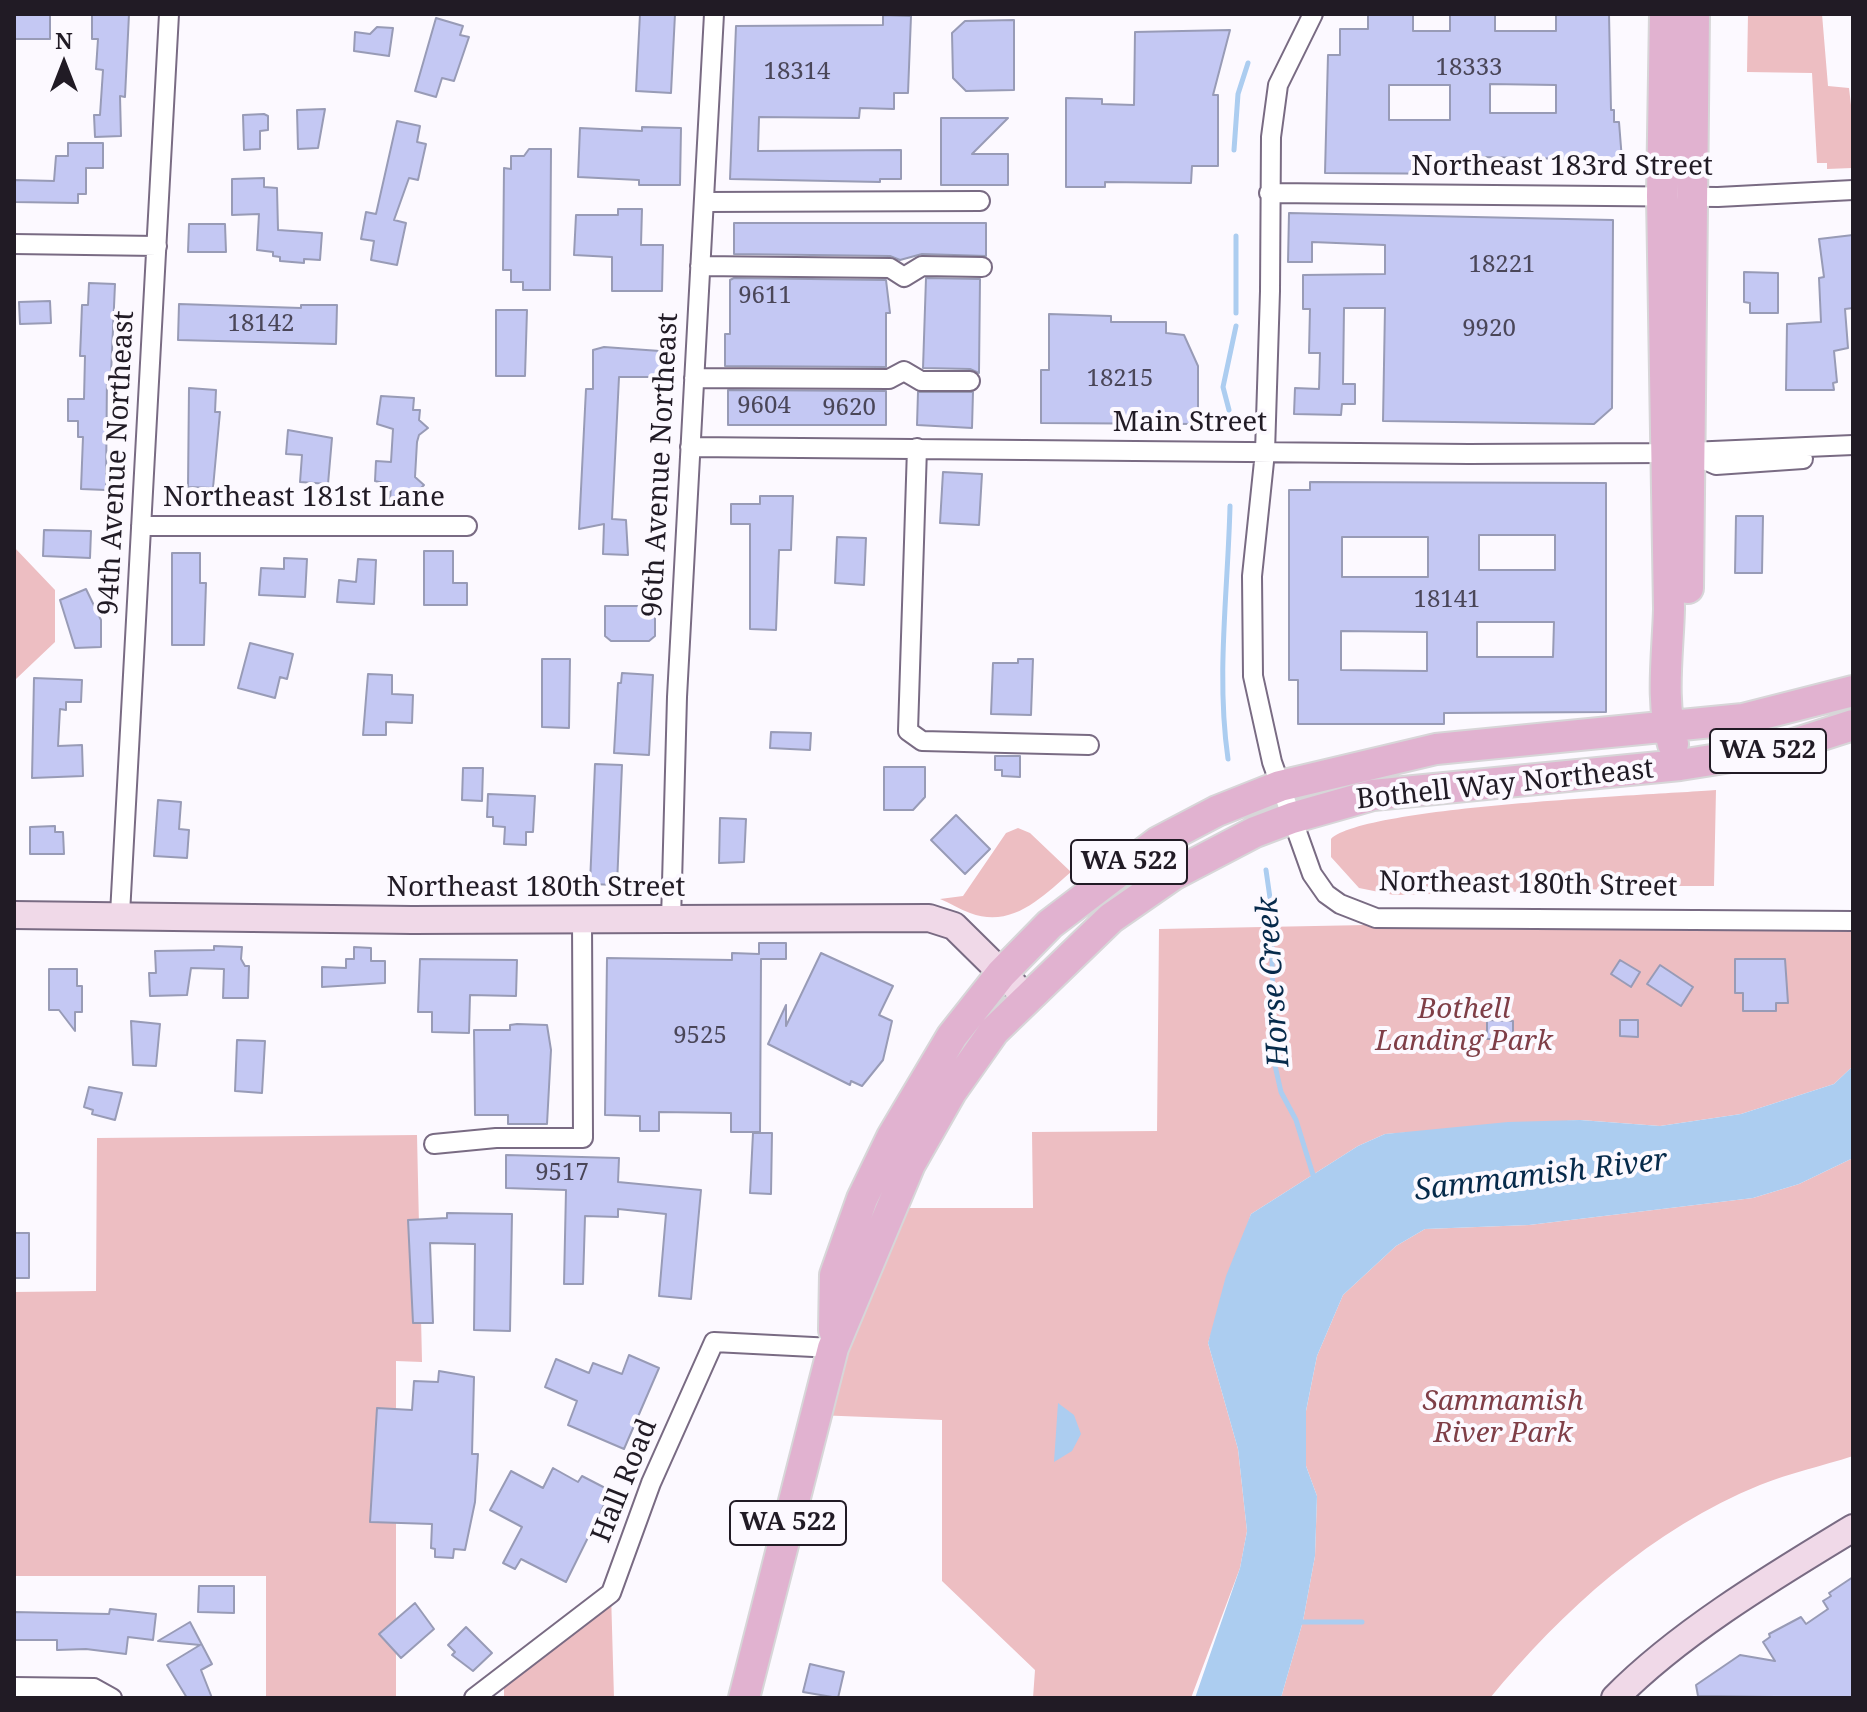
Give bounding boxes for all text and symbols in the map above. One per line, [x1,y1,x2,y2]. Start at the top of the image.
north arrow [24,24,104,104]
text: N [55,25,73,55]
house number: 18333 [1435,54,1503,82]
house number: 18314 [763,58,831,86]
street label: Northeast 183rd Street [1411,150,1713,184]
house number: 18221 [1468,251,1536,279]
house number: 9611 [738,282,792,310]
street label: 94th Avenue Northeast [92,310,142,616]
house number: 18142 [227,310,295,338]
street label: 96th Avenue Northeast [636,312,686,618]
house number: 9920 [1462,315,1516,343]
house number: 18215 [1086,365,1154,393]
house number: 9604 [737,392,791,420]
house number: 9620 [822,394,876,422]
street label: Main Street [1113,406,1267,440]
street label: Northeast 181st Lane [163,481,445,515]
house number: 18141 [1413,586,1481,614]
road number: WA 522 [1710,729,1826,773]
street label: Bothell Way Northeast [1355,753,1655,817]
road number: WA 522 [1071,840,1187,884]
street label: Northeast 180th Street [1378,866,1678,904]
street label: Northeast 180th Street [387,871,685,905]
water label: Horse Creek [1250,896,1298,1068]
park label: Bothell Landing Park [1375,993,1553,1059]
house number: 9525 [673,1022,727,1050]
water label: Sammamish River [1412,1143,1670,1209]
house number: 9517 [535,1159,589,1187]
park label: Sammamish River Park [1422,1385,1584,1451]
street label: Hall Road [585,1414,665,1548]
road number: WA 522 [730,1501,846,1545]

